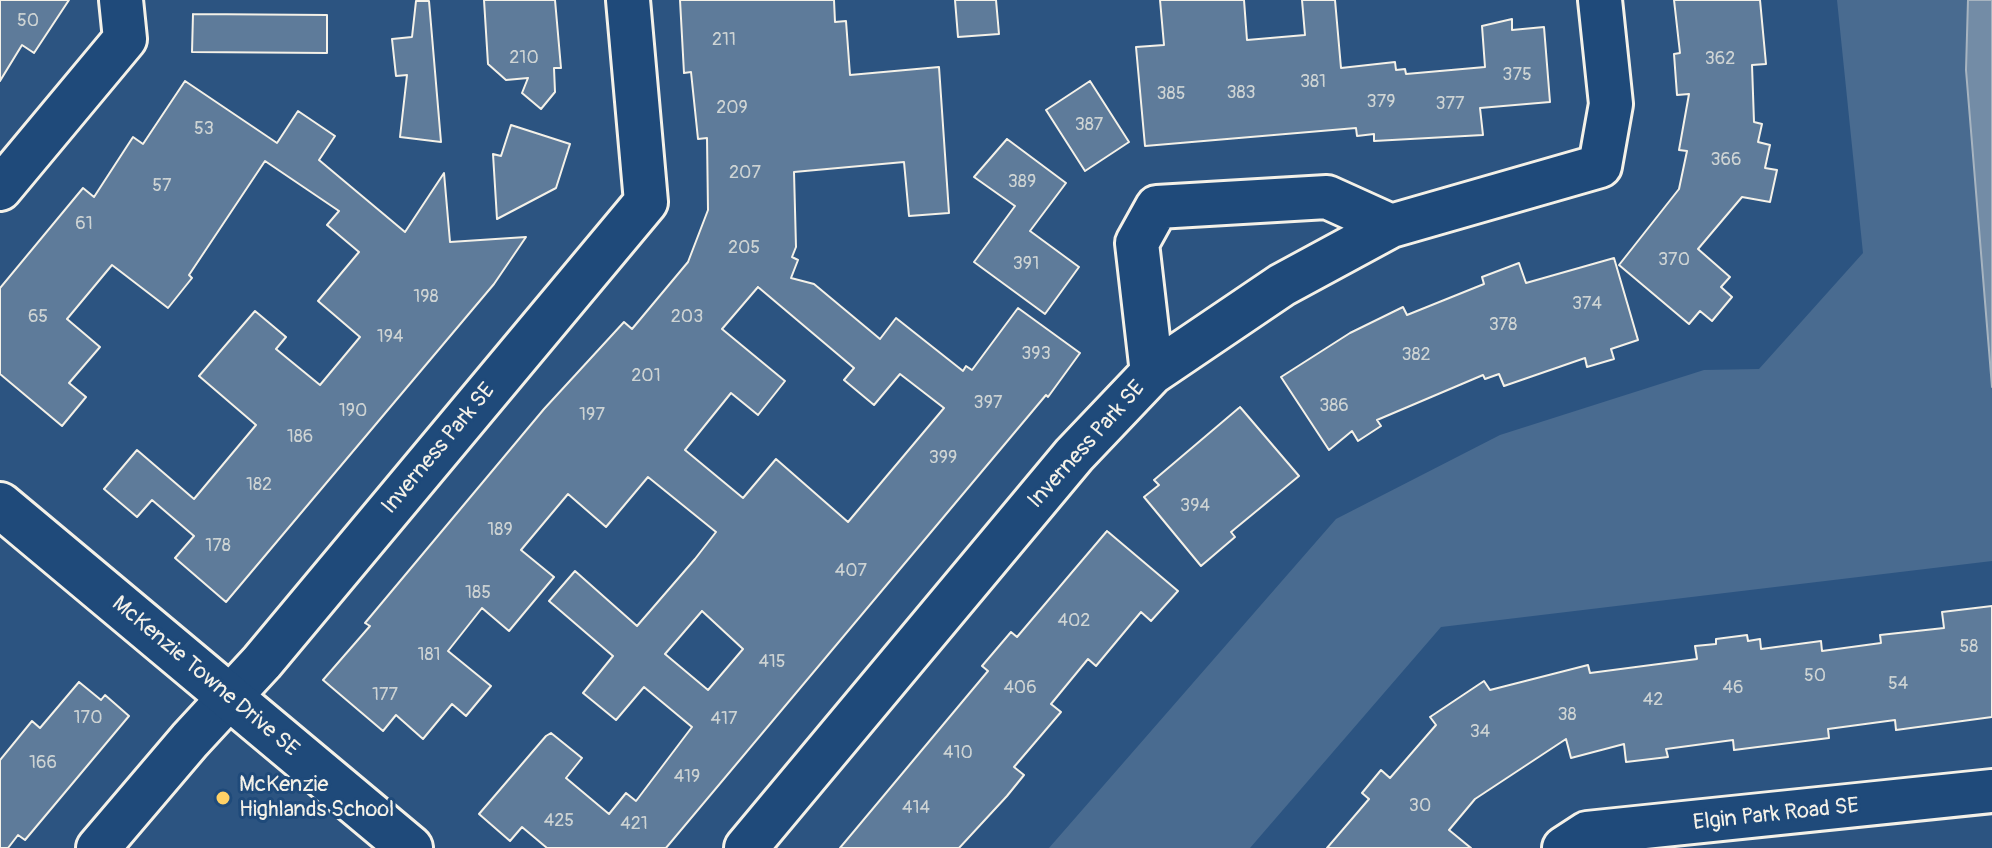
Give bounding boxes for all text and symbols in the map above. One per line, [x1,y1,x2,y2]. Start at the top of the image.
house number: 50 [17,10,39,32]
house number: 211 [712,29,736,51]
house number: 210 [509,47,539,69]
house number: 362 [1705,48,1735,70]
house number: 375 [1502,64,1532,86]
house number: 381 [1300,71,1326,93]
house number: 383 [1226,82,1256,104]
house number: 385 [1157,83,1185,105]
house number: 379 [1367,91,1395,113]
house number: 377 [1435,93,1465,115]
house number: 209 [716,97,748,119]
house number: 387 [1075,114,1103,136]
house number: 53 [194,118,214,140]
house number: 366 [1711,149,1741,171]
house number: 207 [729,162,761,184]
house number: 389 [1008,171,1036,193]
house number: 57 [152,175,172,197]
house number: 61 [75,213,93,235]
house number: 205 [728,237,760,259]
house number: 370 [1658,249,1690,271]
house number: 391 [1013,253,1039,275]
house number: 198 [413,286,439,308]
house number: 374 [1572,293,1602,315]
house number: 65 [28,306,48,328]
house number: 203 [671,306,703,328]
house number: 378 [1489,314,1517,336]
house number: 194 [377,326,403,348]
house number: 393 [1021,343,1051,365]
house number: 382 [1401,344,1431,366]
house number: 201 [631,365,661,387]
street label: Inverness Park SE [1023,376,1151,514]
street label: Inverness Park SE [377,378,501,520]
house number: 397 [974,392,1002,414]
house number: 386 [1319,395,1349,417]
house number: 190 [339,400,367,422]
house number: 197 [579,404,605,426]
house number: 186 [287,426,313,448]
house number: 399 [929,447,957,469]
house number: 182 [246,474,272,496]
house number: 394 [1180,495,1210,517]
house number: 189 [487,519,513,541]
house number: 178 [205,535,231,557]
house number: 407 [835,560,867,582]
house number: 185 [465,582,491,604]
street label: McKenzie Towne Drive SE [106,591,304,763]
house number: 402 [1058,610,1090,632]
house number: 58 [1960,636,1978,658]
house number: 181 [417,644,441,666]
house number: 415 [758,651,786,673]
house number: 50 [1804,665,1826,687]
house number: 54 [1888,673,1908,695]
house number: 406 [1003,677,1037,699]
house number: 46 [1723,677,1743,699]
house number: 177 [372,684,398,706]
house number: 42 [1643,689,1663,711]
house number: 38 [1557,704,1577,726]
house number: 170 [74,707,102,729]
house number: 417 [711,708,737,730]
house number: 34 [1470,721,1490,743]
house number: 410 [943,742,973,764]
house number: 166 [29,752,57,774]
house number: 419 [674,766,700,788]
place label: McKenzie Highlands School [239,772,394,824]
marker: McKenzie Highlands School [214,789,232,807]
street label: Elgin Park Road SE [1692,793,1860,837]
house number: 30 [1409,795,1431,817]
house number: 414 [902,797,930,819]
house number: 425 [544,810,574,832]
house number: 421 [620,813,648,835]

